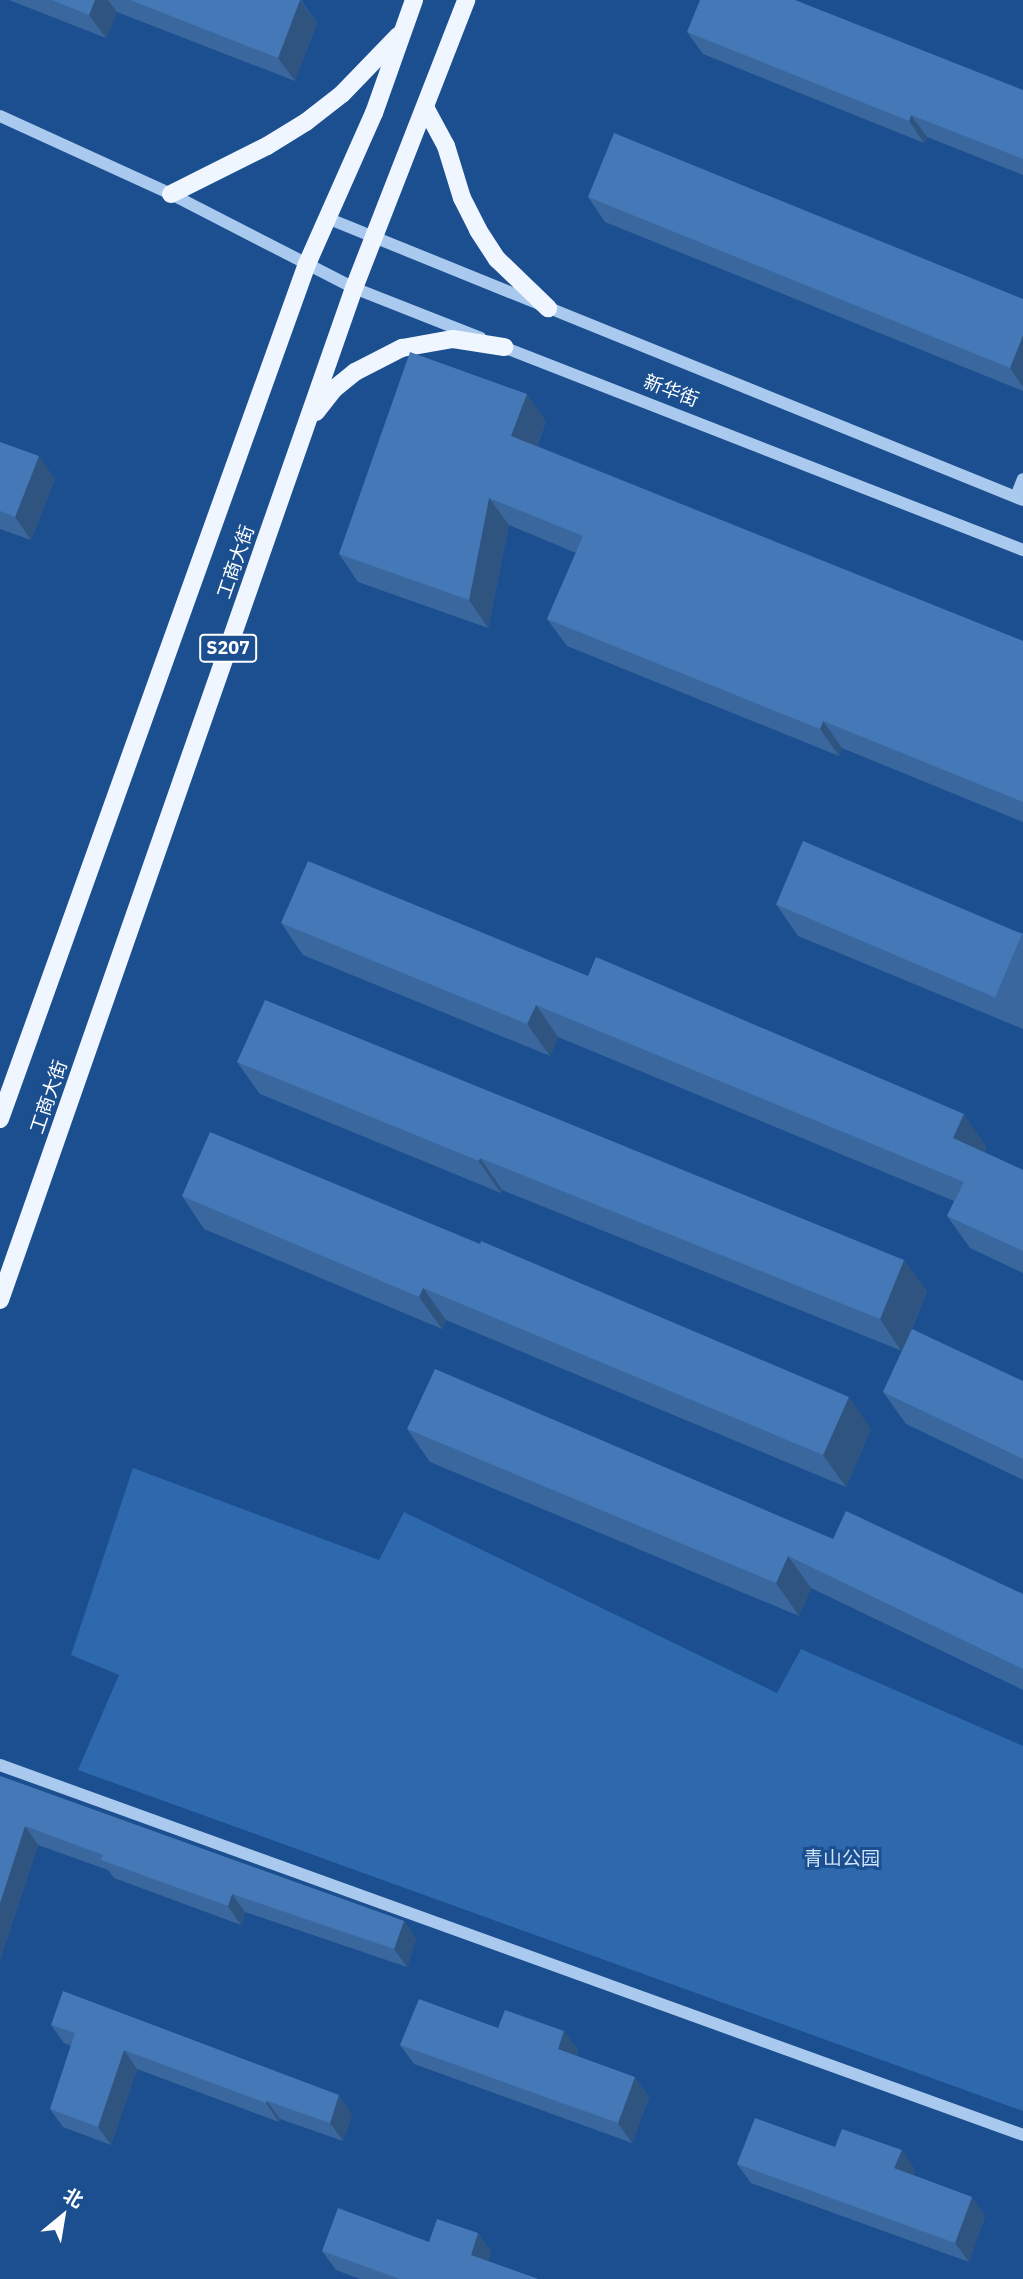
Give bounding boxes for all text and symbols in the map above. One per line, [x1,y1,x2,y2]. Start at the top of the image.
street label: 新华街 [640,370,702,412]
street label: 工商大街 [213,522,259,602]
road number: S207 [198,634,258,662]
street label: 工商大街 [26,1057,72,1137]
park label: 青山公园 [804,1848,880,1870]
north arrow [28,2181,98,2251]
text: 北 [59,2183,88,2213]

